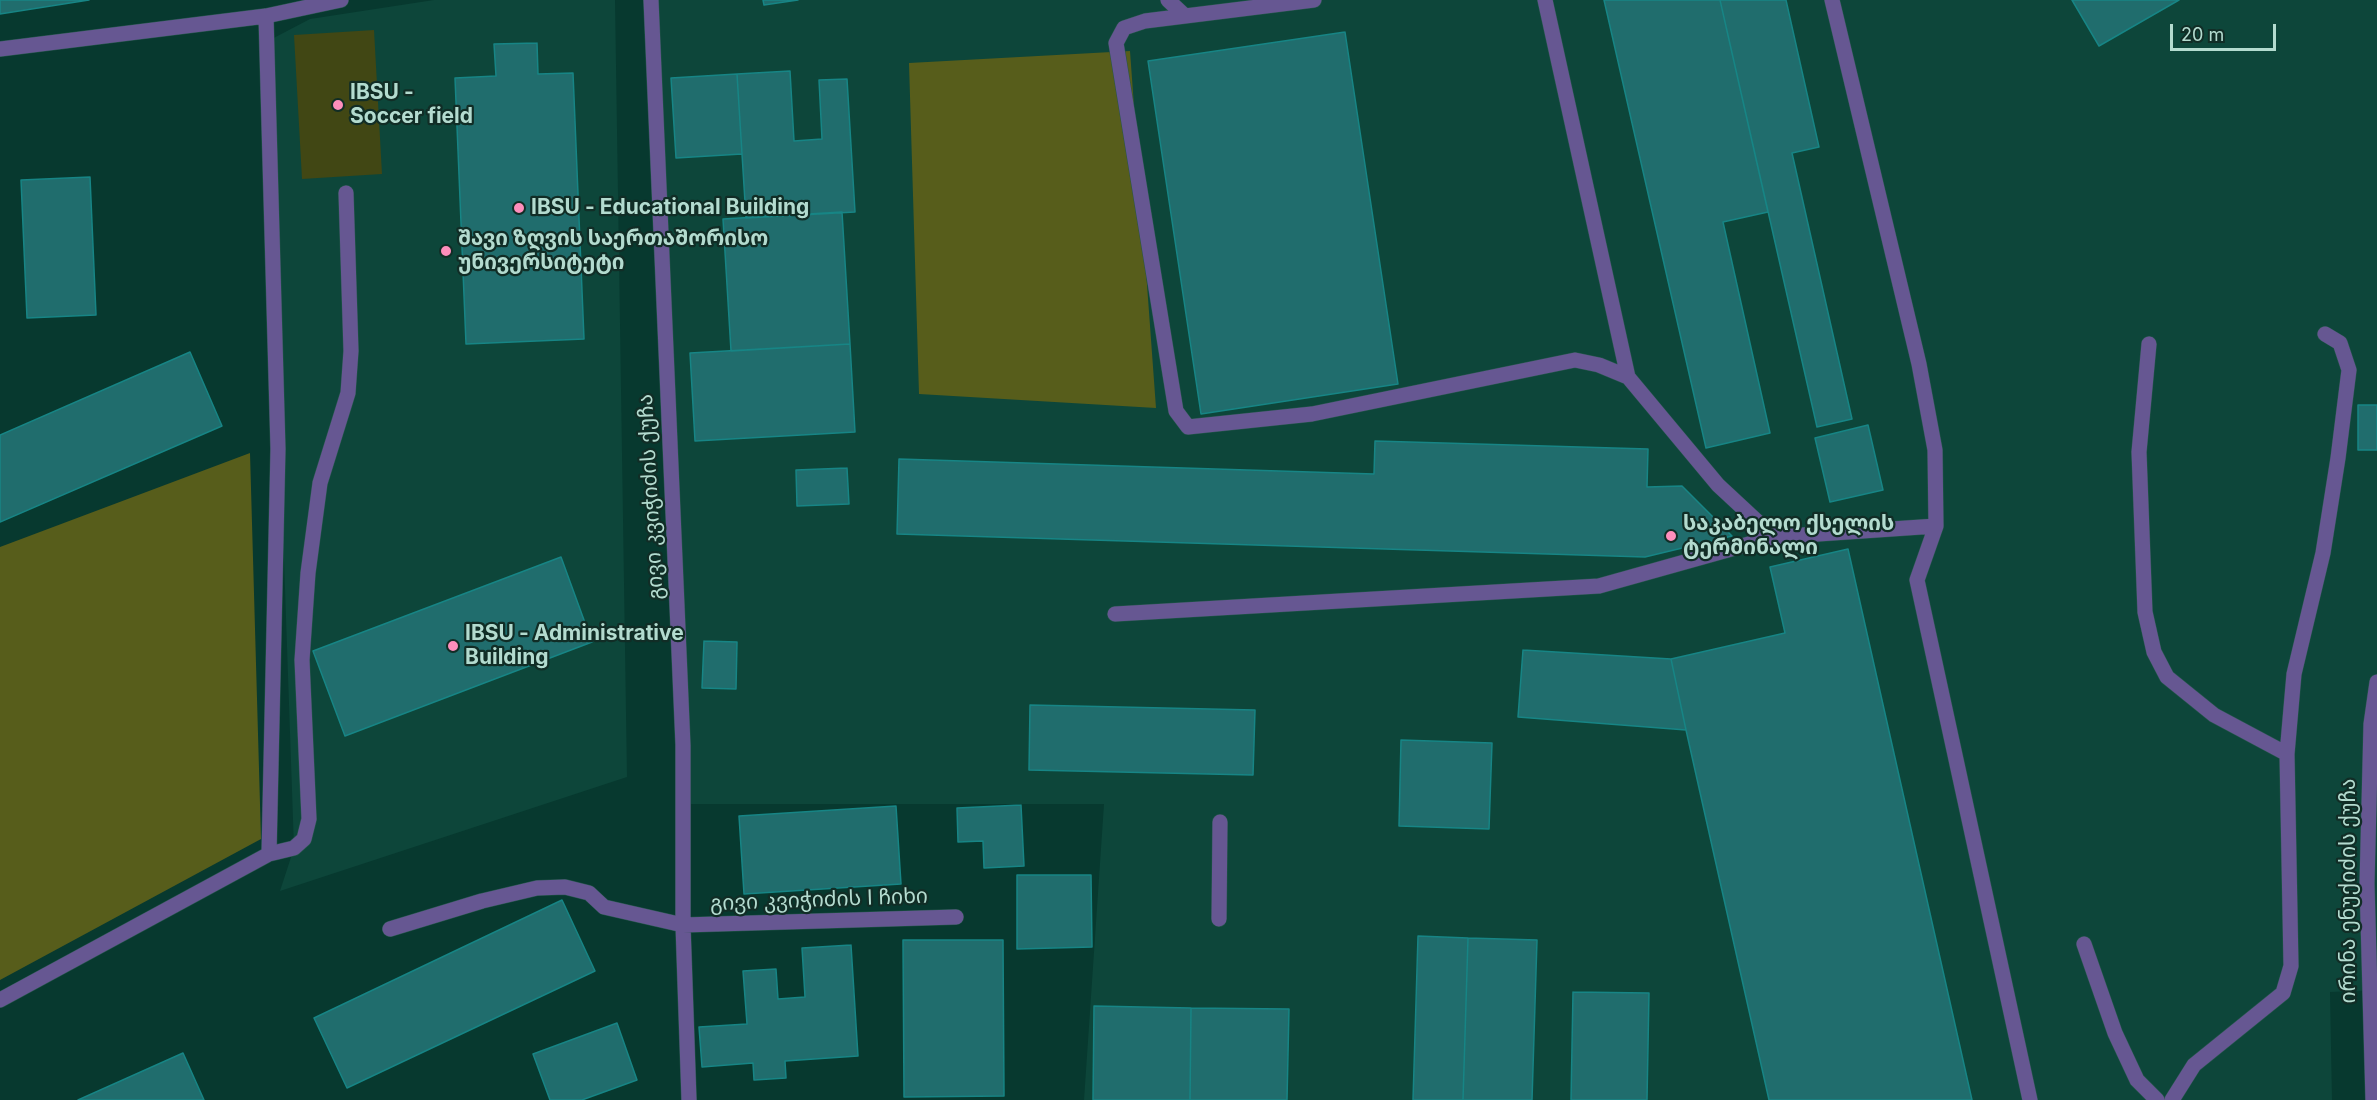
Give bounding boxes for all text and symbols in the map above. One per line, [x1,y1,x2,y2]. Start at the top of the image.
scale bar [2173,12,2280,50]
text: 20 m [2181,24,2224,45]
place label: IBSU - Soccer field [350,80,473,130]
marker: IBSU - Soccer field [331,98,345,112]
place label: IBSU - Educational Building [531,195,809,221]
marker: IBSU - Educational Building [512,201,526,215]
place label: შავი ზღვის საერთაშორისო უნივერსიტეტი [458,226,768,276]
marker: შავი ზღვის საერთაშორისო უნივერსიტეტი [439,244,453,258]
street label: გივი კვიჭიძის ქუჩა [633,393,669,601]
place label: საკაბელო ქსელის ტერმინალი [1683,511,1894,561]
marker: საკაბელო ქსელის ტერმინალი [1664,529,1678,543]
place label: IBSU - Administrative Building [465,621,684,671]
marker: IBSU - Administrative Building [446,639,460,653]
street label: ირინა ენუქიძის ქუჩა [2336,778,2362,1004]
street label: გივი კვიჭიძის I ჩიხი [710,884,928,916]

